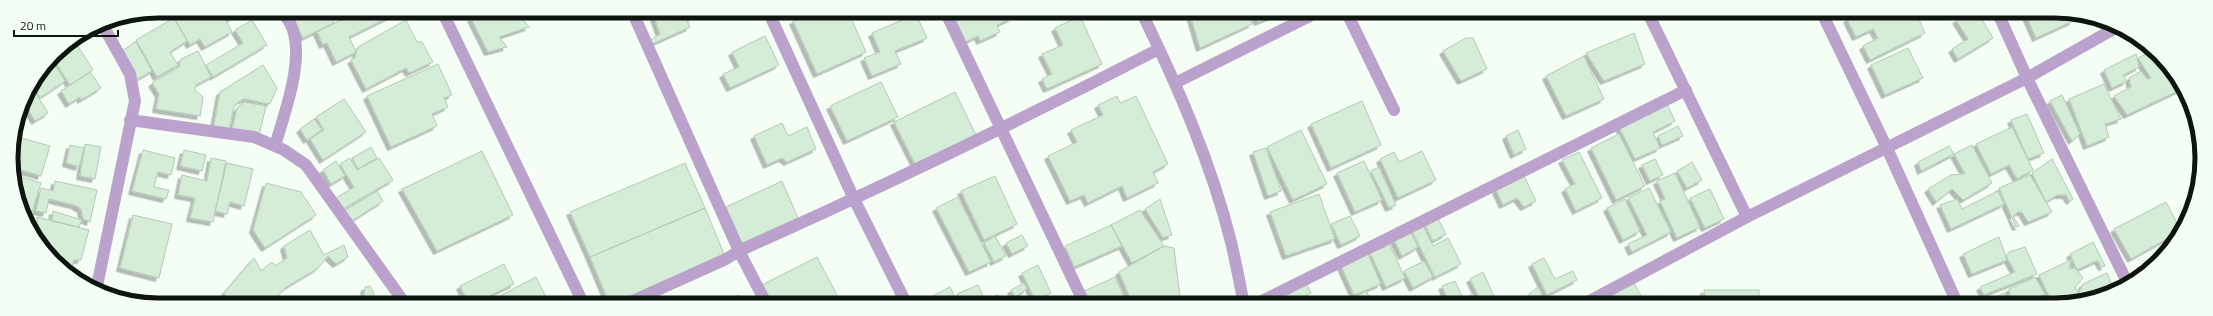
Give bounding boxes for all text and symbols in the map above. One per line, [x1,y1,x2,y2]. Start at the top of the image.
scale bar [14,12,118,38]
text: 20 m [20,16,46,35]

